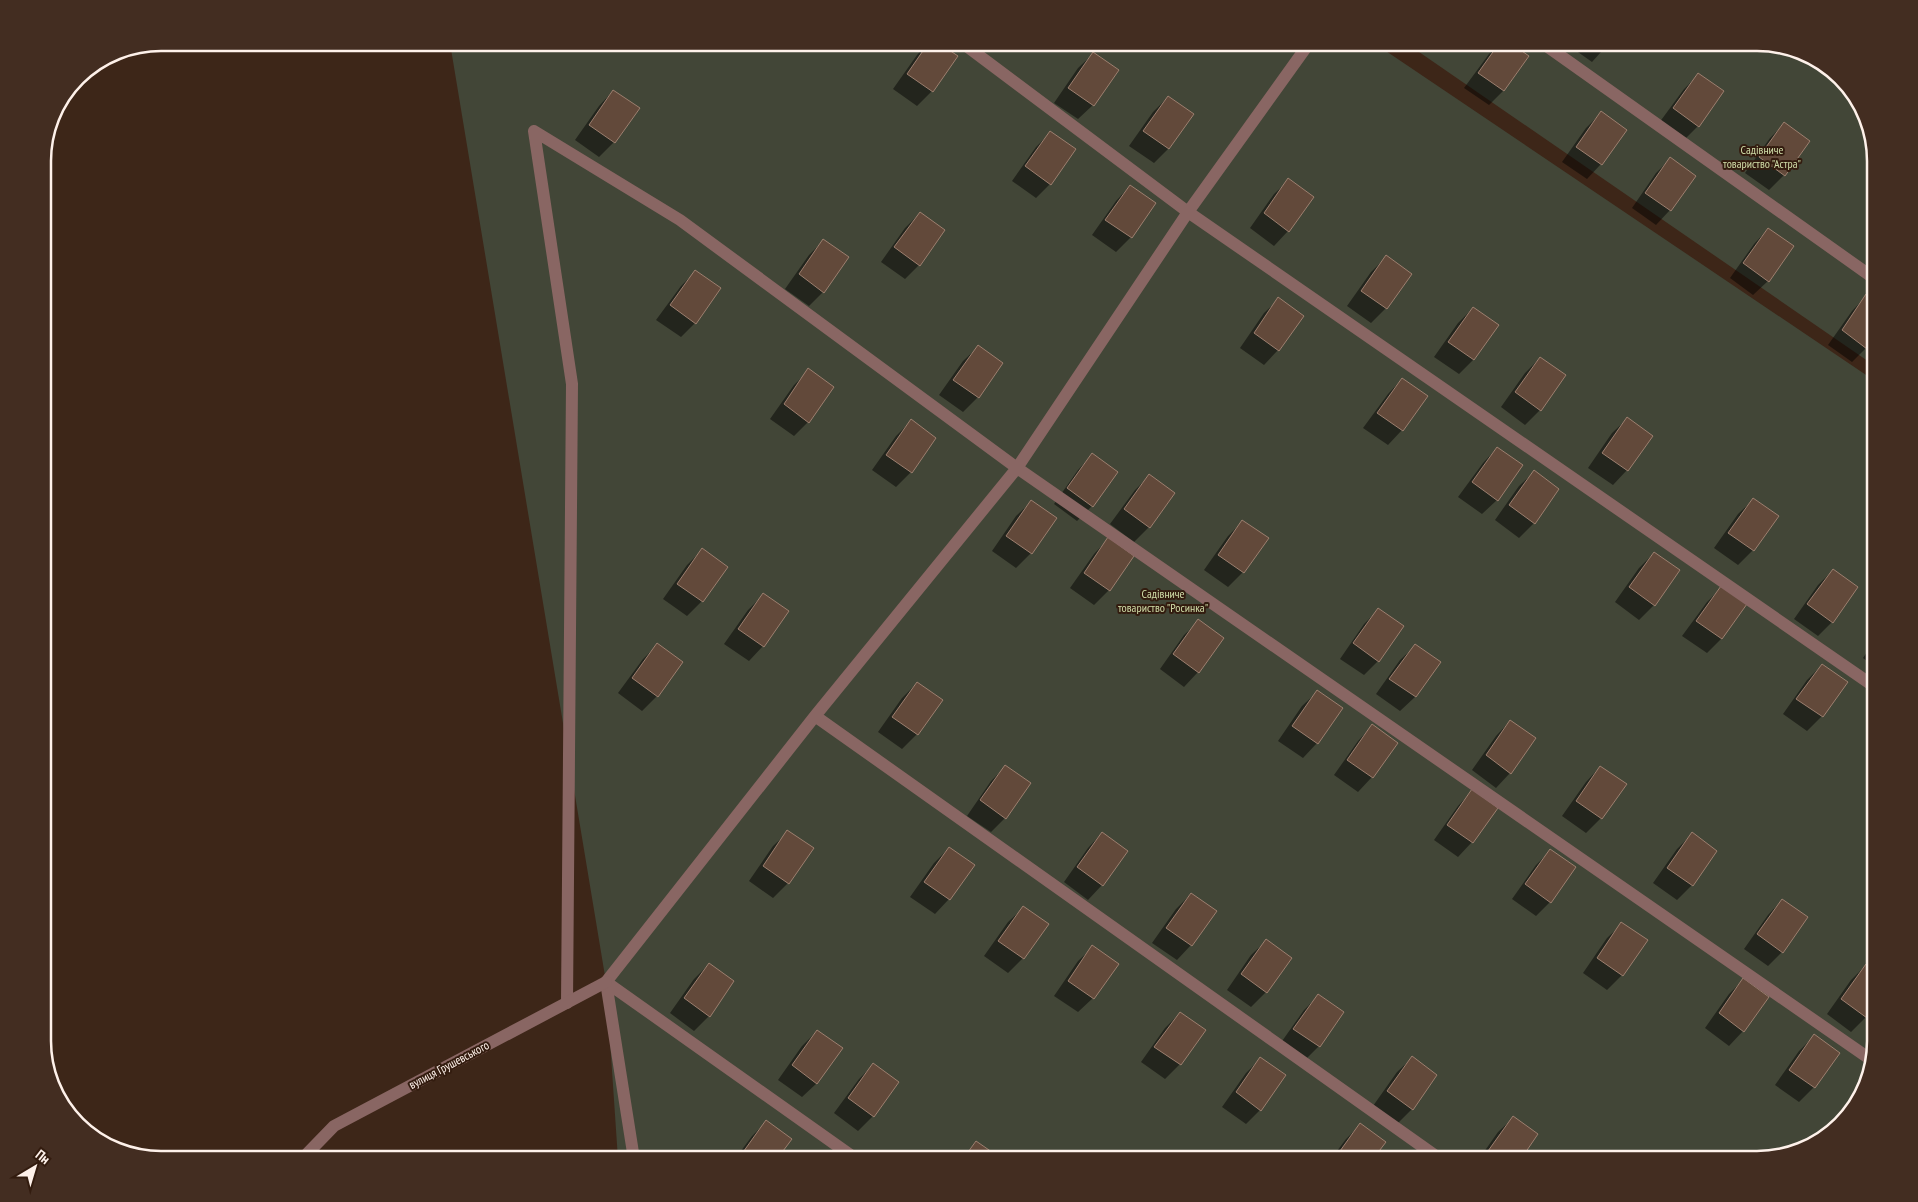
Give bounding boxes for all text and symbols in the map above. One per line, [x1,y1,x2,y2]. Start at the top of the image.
park label: Садівниче товариство "Астра" [1723,142,1801,171]
park label: Садівниче товариство "Росинка" [1118,586,1208,615]
street label: вулиця Грушевського [406,1037,491,1092]
north arrow [10,1142,60,1192]
text: Пн [32,1145,54,1168]

